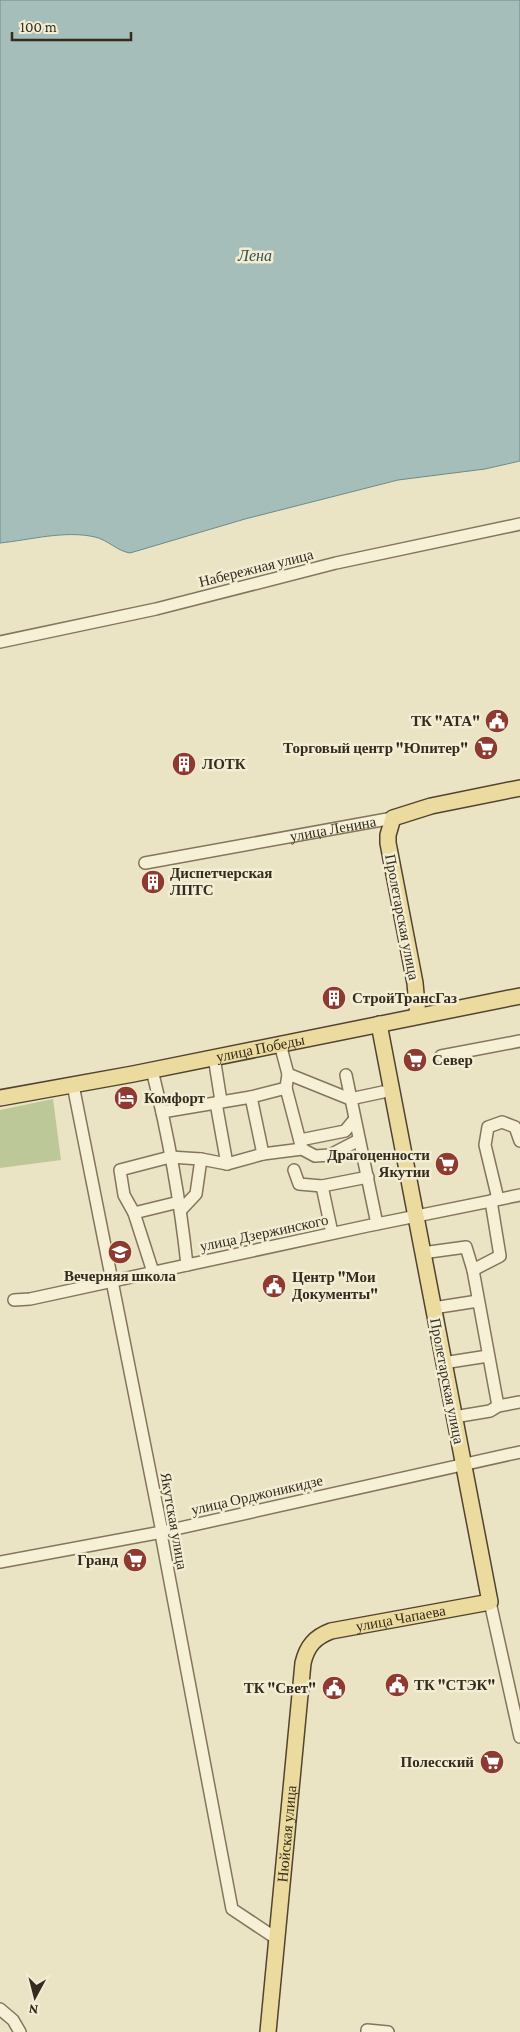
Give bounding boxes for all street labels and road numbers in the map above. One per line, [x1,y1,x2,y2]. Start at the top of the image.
street label: Набережная улица [197,546,315,590]
street label: улица Ленина [289,813,378,845]
street label: Пролетарская улица [382,853,422,982]
street label: улица Победы [215,1032,306,1065]
street label: улица Дзержинского [198,1212,330,1254]
street label: Пролетарская улица [427,1317,467,1446]
street label: Якутская улица [158,1471,190,1571]
street label: улица Орджоникидзе [189,1472,325,1518]
street label: улица Чапаева [354,1602,447,1634]
street label: Нюйская улица [274,1784,299,1883]

